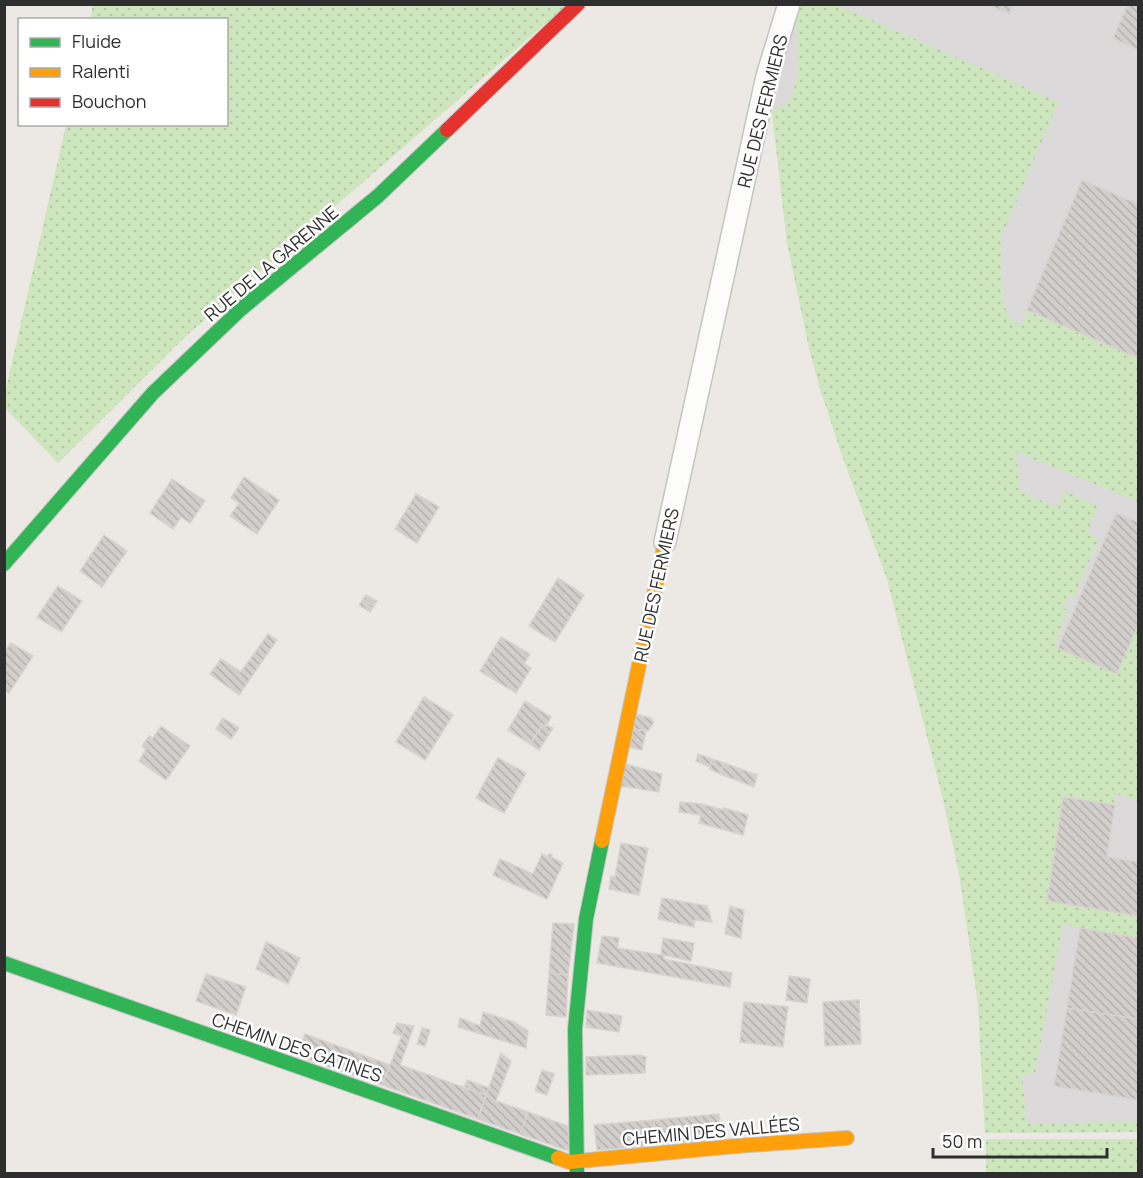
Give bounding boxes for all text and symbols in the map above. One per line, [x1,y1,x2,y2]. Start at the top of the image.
legend [18,18,228,126]
text: Fluide [72,29,121,53]
street label: RUE DES FERMIERS [731,32,793,190]
text: Ralenti [72,59,130,83]
text: Bouchon [72,89,146,113]
street label: RUE DE LA GARENNE [199,200,343,326]
street label: RUE DES FERMIERS [628,506,684,664]
street label: CHEMIN DES GATINES [209,1007,385,1087]
street label: CHEMIN DES VALLÉES [621,1111,801,1151]
scale bar [933,1121,1107,1159]
text: 50 m [942,1129,982,1153]

